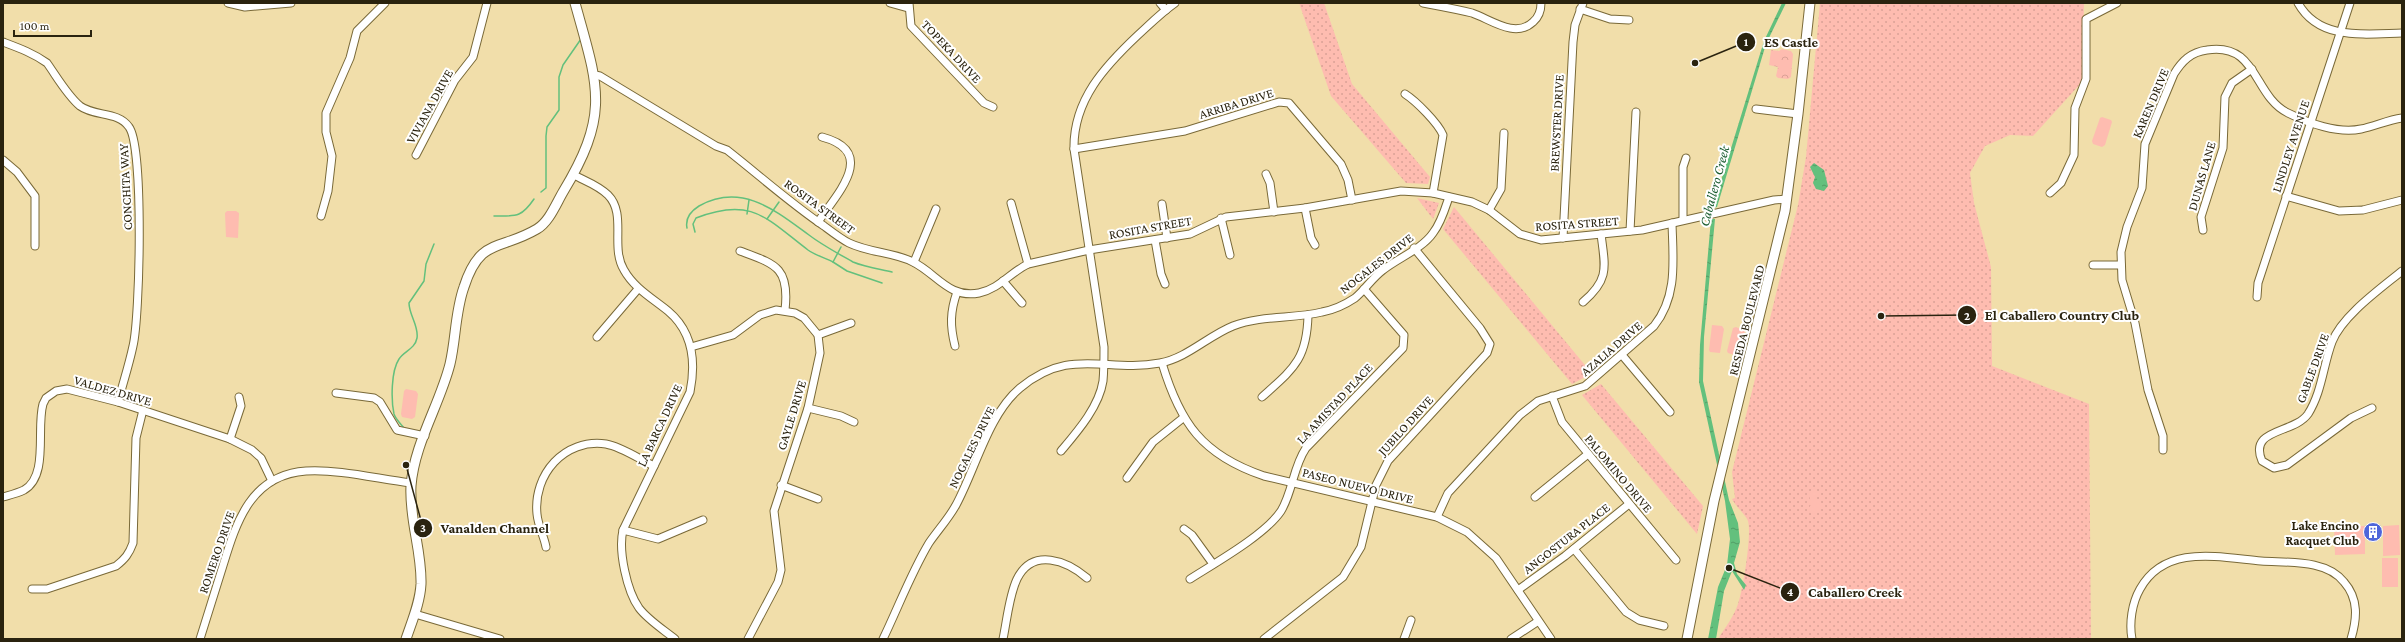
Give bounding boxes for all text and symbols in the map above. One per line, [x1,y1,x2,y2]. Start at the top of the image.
scale bar [14,12,91,38]
street label: TOPEKA DRIVE [919,17,985,86]
text: 100 m [20,19,50,33]
callout: ES Castle [1736,29,1826,55]
text: ES Castle [1764,34,1819,50]
text: 1 [1744,35,1749,49]
street label: VIVIANA DRIVE [403,66,456,146]
street label: KAREN DRIVE [2129,66,2172,140]
street label: BREWSTER DRIVE [1546,74,1567,172]
street label: ARRIBA DRIVE [1197,85,1275,122]
street label: LINDLEY AVENUE [2269,98,2312,194]
street label: DUNAS LANE [2184,140,2218,212]
street label: CONCHITA WAY [116,143,135,231]
water label: Caballero Creek [1696,143,1733,228]
street label: ROSITA STREET [781,176,858,237]
street label: ROSITA STREET [1108,213,1193,242]
street label: ROSITA STREET [1535,213,1619,234]
street label: NOGALES DRIVE [1337,230,1416,297]
street label: RESEDA BOULEVARD [1725,263,1768,377]
callout: El Caballero Country Club [1957,302,2147,328]
text: El Caballero Country Club [1985,307,2140,323]
text: 2 [1964,309,1970,323]
street label: AZALIA DRIVE [1578,318,1645,379]
street label: GABLE DRIVE [2293,331,2332,405]
street label: LA AMISTAD PLACE [1293,360,1376,447]
street label: VALDEZ DRIVE [72,372,153,409]
street label: GAYLE DRIVE [774,378,809,452]
street label: LA BARCA DRIVE [634,381,685,469]
street label: JUBILO DRIVE [1374,392,1436,459]
street label: NOGALES DRIVE [945,404,998,491]
street label: PALOMINO DRIVE [1582,431,1656,515]
street label: PASEO NUEVO DRIVE [1301,464,1415,507]
street label: ANGOSTURA PLACE [1520,500,1613,577]
street label: ROMERO DRIVE [195,509,238,595]
callout: Vanalden Channel [413,515,557,541]
place label: Lake Encino Racquet Club [2285,518,2359,548]
text: Vanalden Channel [440,520,549,536]
text: 3 [420,521,426,535]
building icon: Lake Encino Racquet Club [2362,521,2384,543]
callout: Caballero Creek [1780,579,1910,605]
text: Caballero Creek [1808,584,1902,600]
text: 4 [1787,585,1794,599]

